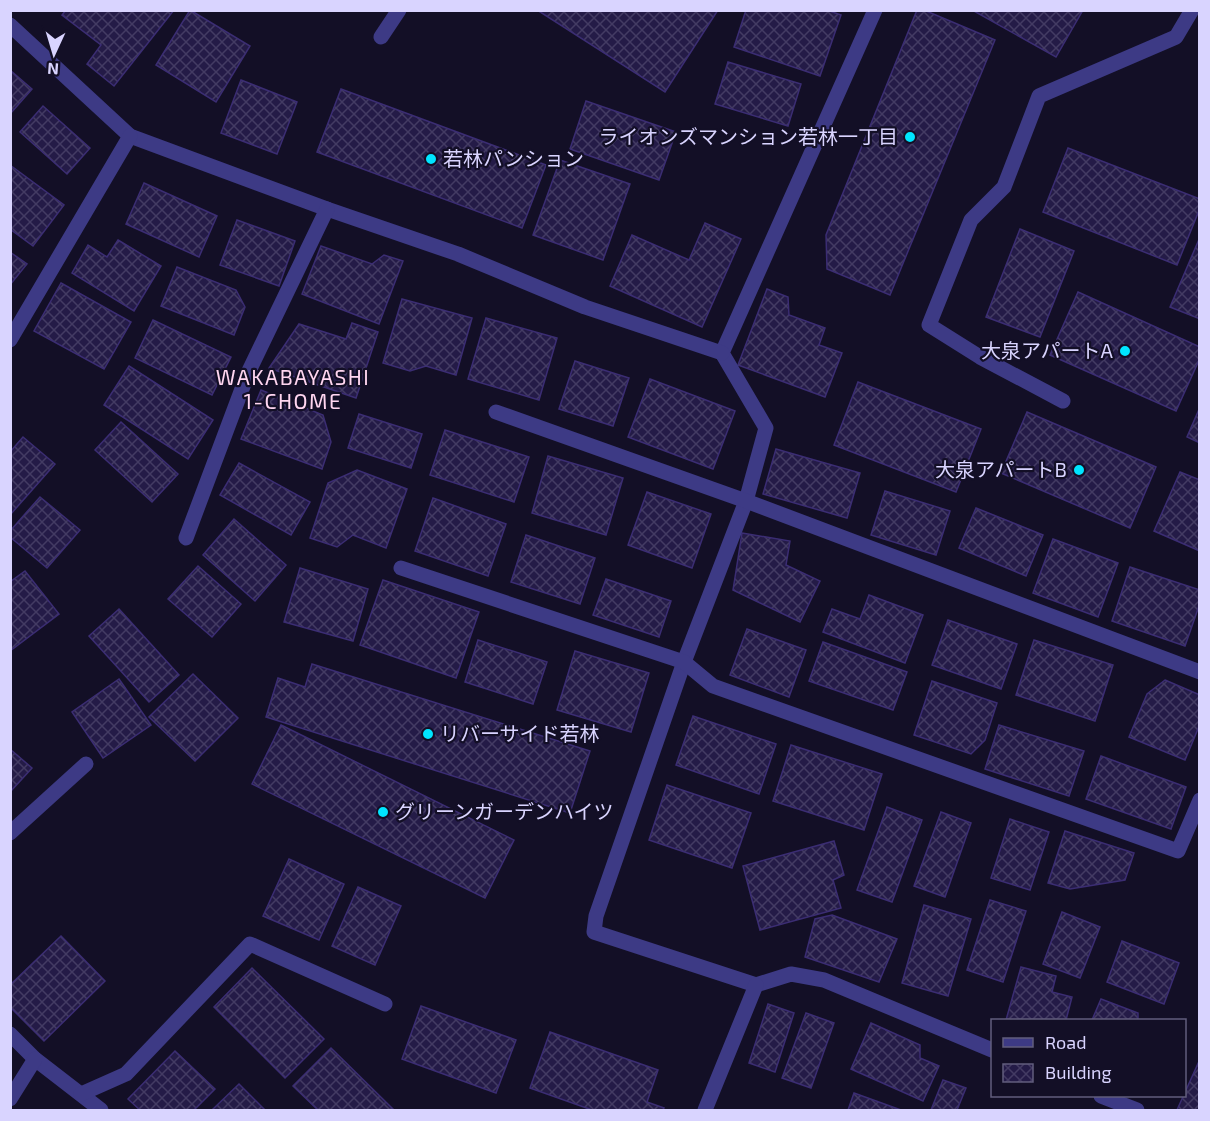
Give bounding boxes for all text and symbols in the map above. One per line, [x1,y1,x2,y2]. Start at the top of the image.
north arrow [24,24,84,84]
text: N [46,60,59,79]
place label: ライオンズマンション若林一丁目 [598,124,898,148]
marker: ライオンズマンション若林一丁目 [903,130,917,144]
place label: 若林パンション [443,146,584,170]
marker: 若林パンション [424,152,438,166]
place label: 大泉アパートA [981,338,1114,362]
marker: 大泉アパートA [1118,344,1132,358]
district label: WAKABAYASHI 1-CHOME [216,364,370,413]
place label: 大泉アパートB [935,457,1067,481]
marker: 大泉アパートB [1072,463,1086,477]
place label: リバーサイド若林 [440,721,600,745]
marker: リバーサイド若林 [421,727,435,741]
place label: グリーンガーデンハイツ [395,799,614,823]
marker: グリーンガーデンハイツ [376,805,390,819]
legend [991,1019,1186,1097]
text: Road [1045,1031,1086,1053]
text: Building [1045,1061,1112,1083]

